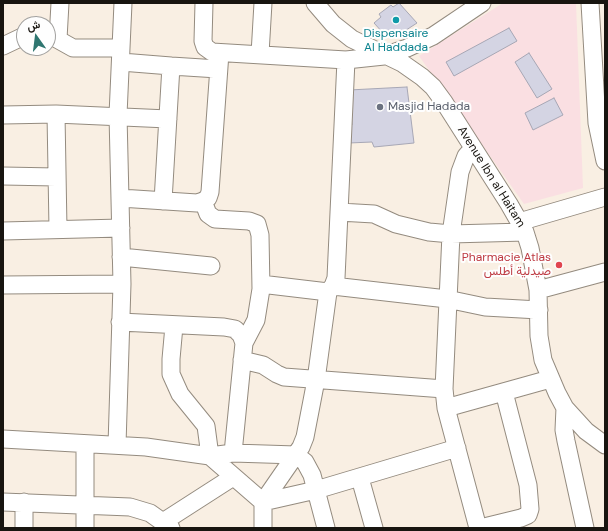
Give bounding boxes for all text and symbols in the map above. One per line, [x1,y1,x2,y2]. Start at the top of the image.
marker: Dispensaire Al Haddada [391,15,401,25]
north arrow [16,16,56,56]
text: ش [25,17,41,34]
place label: Dispensaire Al Haddada [364,27,428,55]
place label: Masjid Hadada [388,100,470,114]
marker: Masjid Hadada [375,102,385,112]
street label: Avenue Ibn al Haitam [454,124,528,230]
place label: Pharmacie Atlas صيدلية أطلس [462,251,551,279]
marker: Pharmacie Atlas صيدلية أطلس [554,260,564,270]

